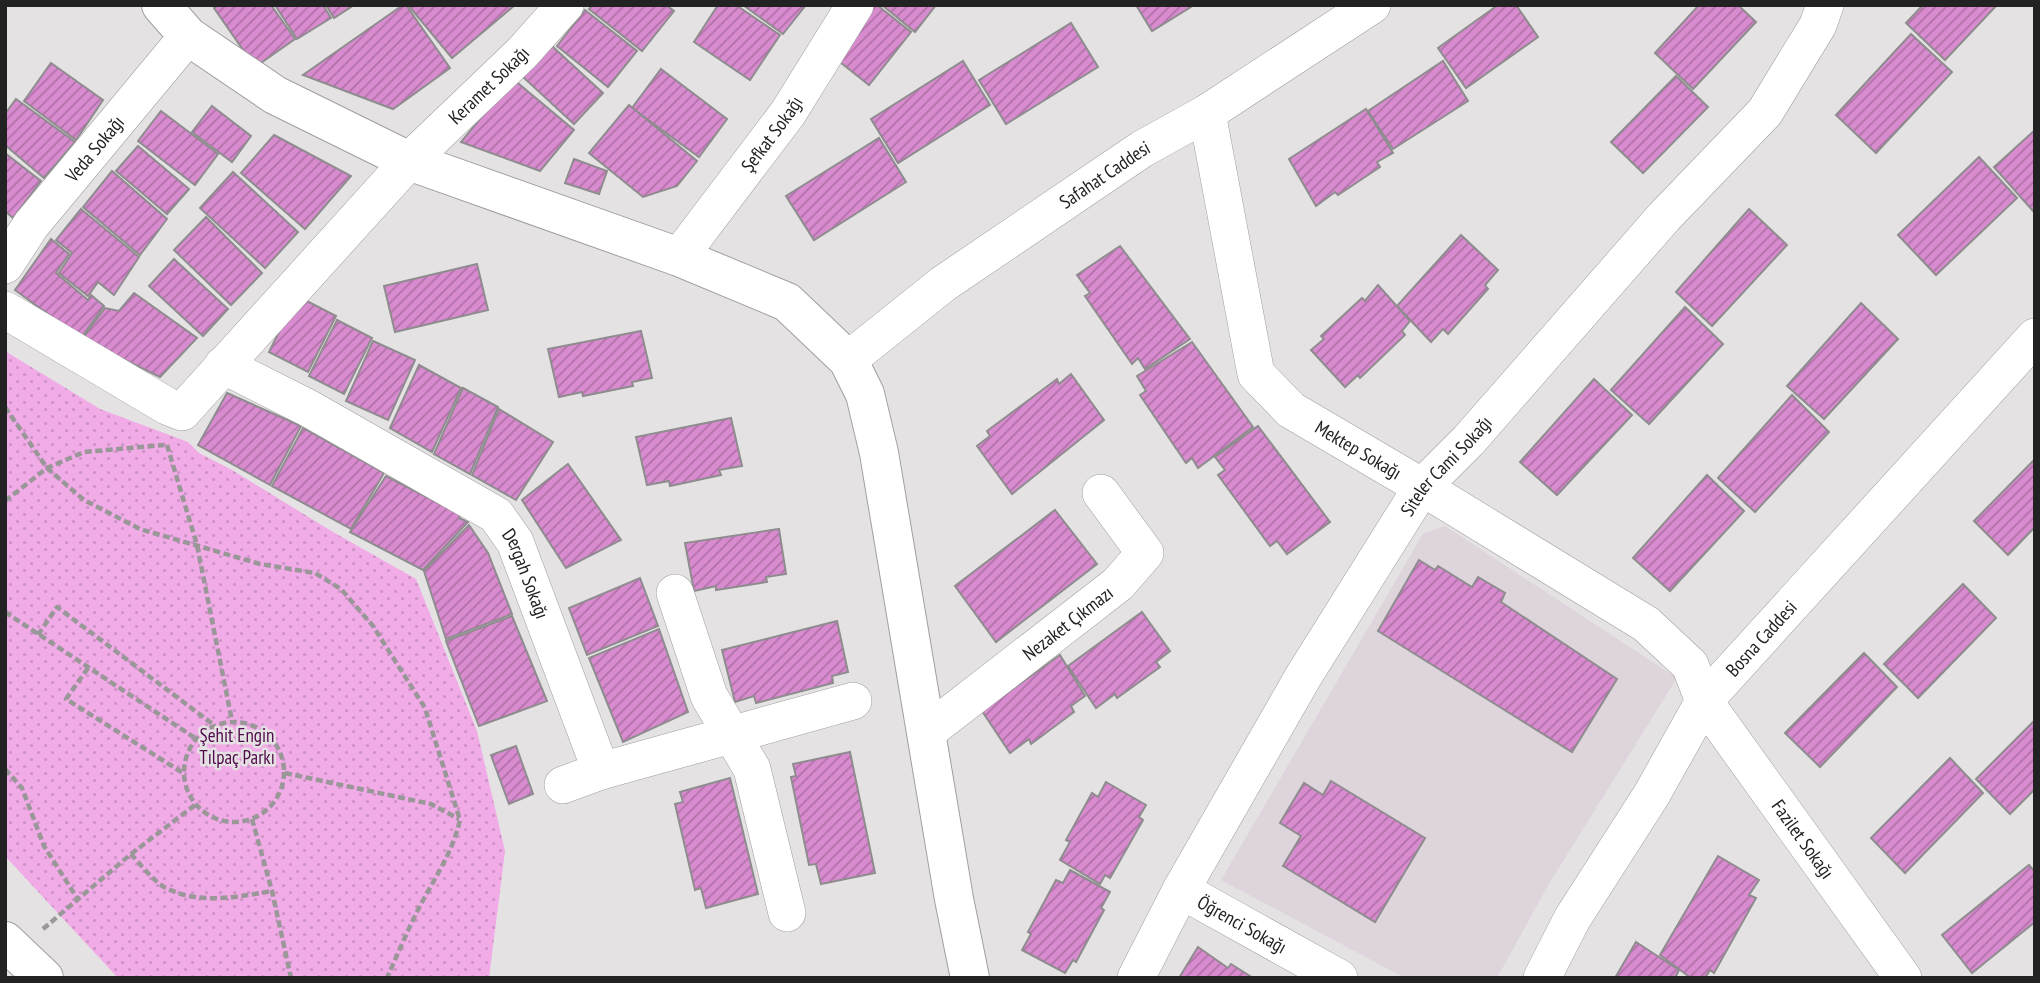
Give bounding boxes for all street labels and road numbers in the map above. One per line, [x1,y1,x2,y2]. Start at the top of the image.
street label: Keramet Sokağı [443,41,534,129]
street label: Şefkat Sokağı [736,92,808,177]
street label: Veda Sokağı [59,110,129,188]
street label: Safahat Caddesi [1055,135,1154,214]
street label: Siteler Cami Sokağı [1395,411,1497,521]
street label: Mektep Sokağı [1311,415,1406,484]
street label: Dergah Sokağı [497,524,555,622]
street label: Nezaket Çıkmazı [1018,580,1118,665]
street label: Bosna Caddesi [1720,595,1802,681]
street label: Fazilet Sokağı [1767,795,1840,883]
street label: Öğrenci Sokağı [1193,890,1291,959]

